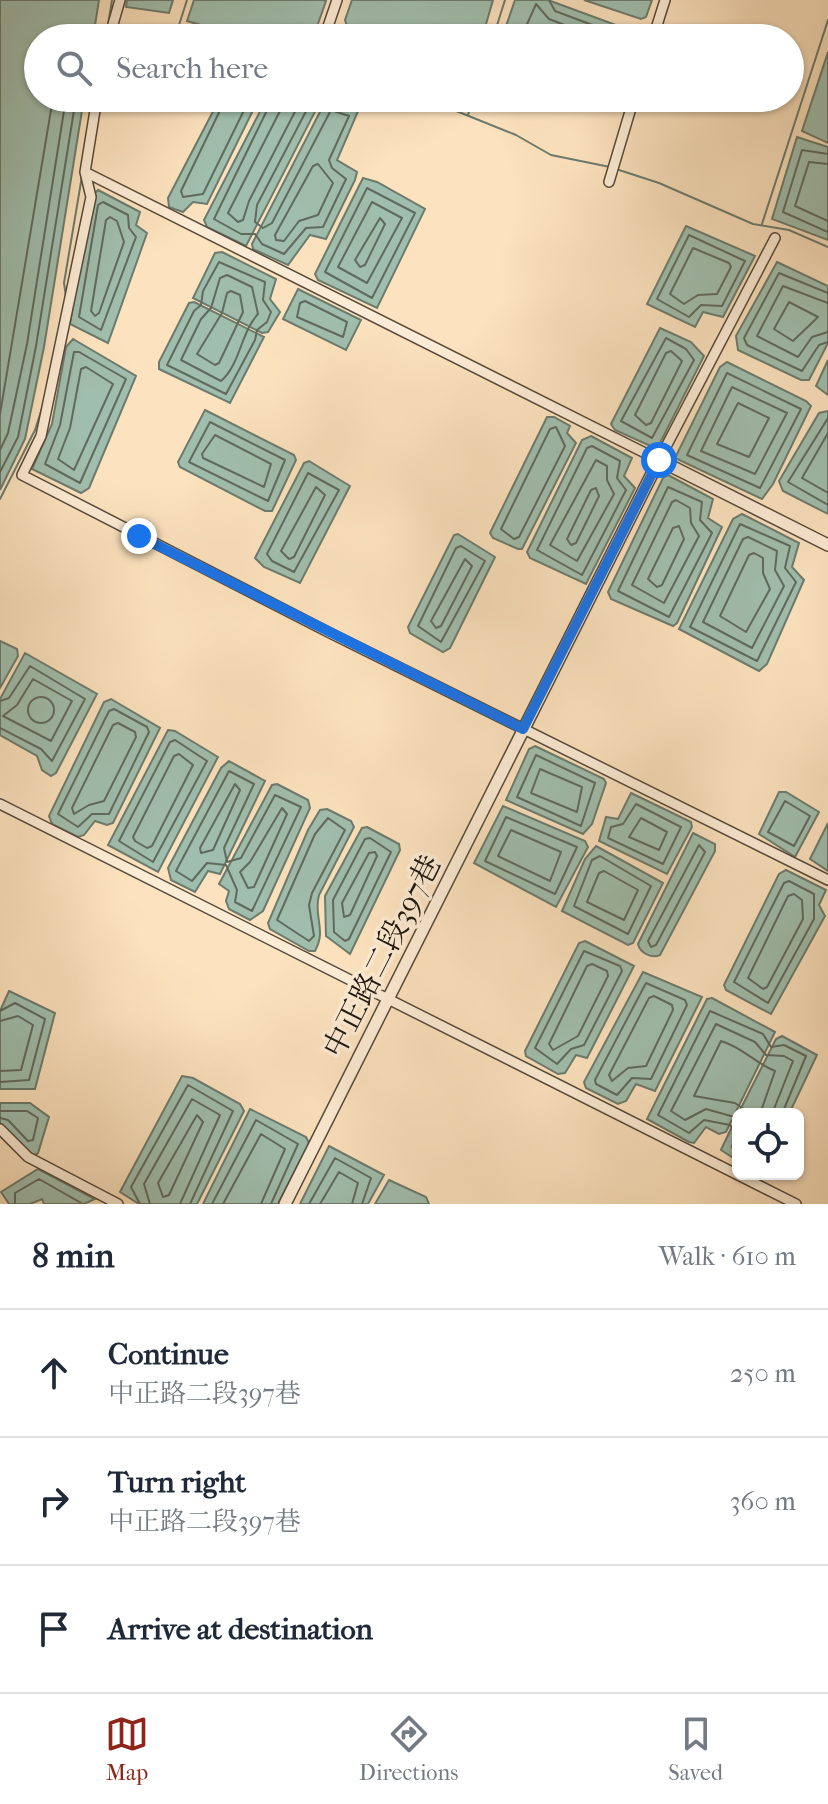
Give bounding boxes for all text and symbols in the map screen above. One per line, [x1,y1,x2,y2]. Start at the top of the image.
search box [24,24,804,112]
icon: search [52,46,96,90]
text: Search here [116,51,268,86]
route start [641,442,677,478]
route end [121,518,157,554]
street label: 中正路二段397巷 [316,849,449,1063]
map controls [732,1108,804,1180]
button: locate [732,1108,804,1180]
text: 8 min [32,1236,114,1276]
text: Walk · 610 m [659,1241,796,1272]
text: Continue [108,1337,229,1372]
icon: ahead [32,1351,76,1395]
text: 250 m [730,1358,796,1389]
text: 中正路二段397巷 [108,1378,301,1409]
text: Turn right [108,1465,246,1500]
icon: right [32,1479,76,1523]
text: 360 m [730,1486,796,1517]
text: 中正路二段397巷 [108,1506,301,1537]
icon: arrive [32,1607,76,1651]
text: Arrive at destination [108,1612,373,1647]
tab: Map [105,1712,149,1786]
tab: Directions [359,1712,458,1786]
tab: Saved [668,1712,723,1786]

